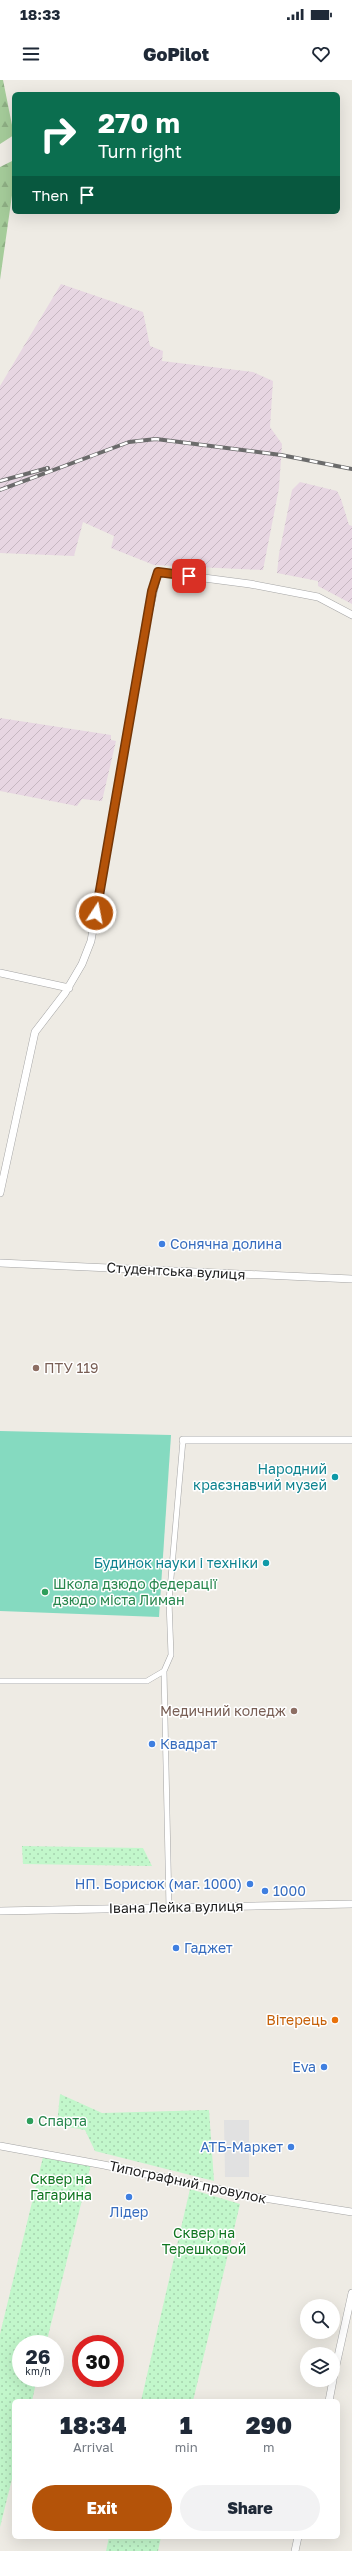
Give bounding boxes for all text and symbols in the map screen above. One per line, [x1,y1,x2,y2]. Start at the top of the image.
text: 18:33 [20,5,60,23]
icon: menu [20,43,42,65]
text: GoPilot [143,43,209,65]
icon: heart [310,43,332,65]
text: 270 m [98,106,180,139]
icon: right [32,108,84,160]
text: Turn right [98,140,182,162]
icon: arrive [76,184,98,206]
text: Then [32,186,68,204]
pin [172,559,206,593]
icon: arrive [178,565,200,587]
position arrow [75,892,117,934]
place label: Сонячна долина [170,1235,282,1252]
marker: Сонячна долина [157,1239,167,1249]
street label: Студентська вулиця [106,1258,246,1283]
place label: ПТУ 119 [44,1359,99,1376]
marker: ПТУ 119 [31,1363,41,1373]
place label: Народний краєзнавчий музей [193,1460,327,1493]
marker: Народний краєзнавчий музей [330,1472,340,1482]
place label: Будинок науки і техніки [94,1554,258,1571]
marker: Будинок науки і техніки [261,1558,271,1568]
place label: Школа дзюдо федерації дзюдо міста Лиман [53,1575,218,1608]
marker: Школа дзюдо федерації дзюдо міста Лиман [40,1587,50,1597]
place label: Медичний коледж [160,1702,286,1719]
marker: Медичний коледж [289,1706,299,1716]
place label: Квадрат [160,1735,217,1752]
marker: Квадрат [147,1739,157,1749]
place label: НП. Борисюк (маг. 1000) [75,1875,242,1892]
marker: НП. Борисюк (маг. 1000) [245,1879,255,1889]
place label: 1000 [273,1882,306,1899]
marker: 1000 [260,1886,270,1896]
street label: Івана Лейка вулиця [108,1897,244,1916]
place label: Гаджет [184,1939,233,1956]
marker: Гаджет [171,1943,181,1953]
place label: Вітерець [266,2011,327,2028]
marker: Вітерець [330,2015,340,2025]
place label: Eva [292,2058,316,2075]
marker: Eva [319,2062,329,2072]
place label: Спарта [38,2112,87,2129]
marker: Спарта [25,2116,35,2126]
place label: АТБ-Маркет [200,2138,283,2155]
marker: АТБ-Маркет [286,2142,296,2152]
street label: Типографний провулок [108,2157,268,2207]
park label: Сквер на Гагарина [30,2170,92,2203]
marker: Лідер [124,2192,134,2202]
place label: Лідер [110,2203,148,2220]
park label: Сквер на Терешковой [162,2224,246,2257]
map controls [300,2299,340,2387]
button: search [300,2299,340,2339]
speed limit sign: 30 [72,2335,124,2387]
text: 26 [26,2344,50,2368]
button: layers [300,2347,340,2387]
text: km/h [25,2365,51,2377]
text: 18:34 [60,2410,127,2439]
text: 1 [180,2410,193,2439]
text: 290 [246,2410,292,2439]
text: Arrival [73,2439,114,2455]
text: min [175,2439,198,2455]
text: m [263,2439,275,2455]
button: Exit [32,2485,172,2531]
button: Share [180,2485,320,2531]

